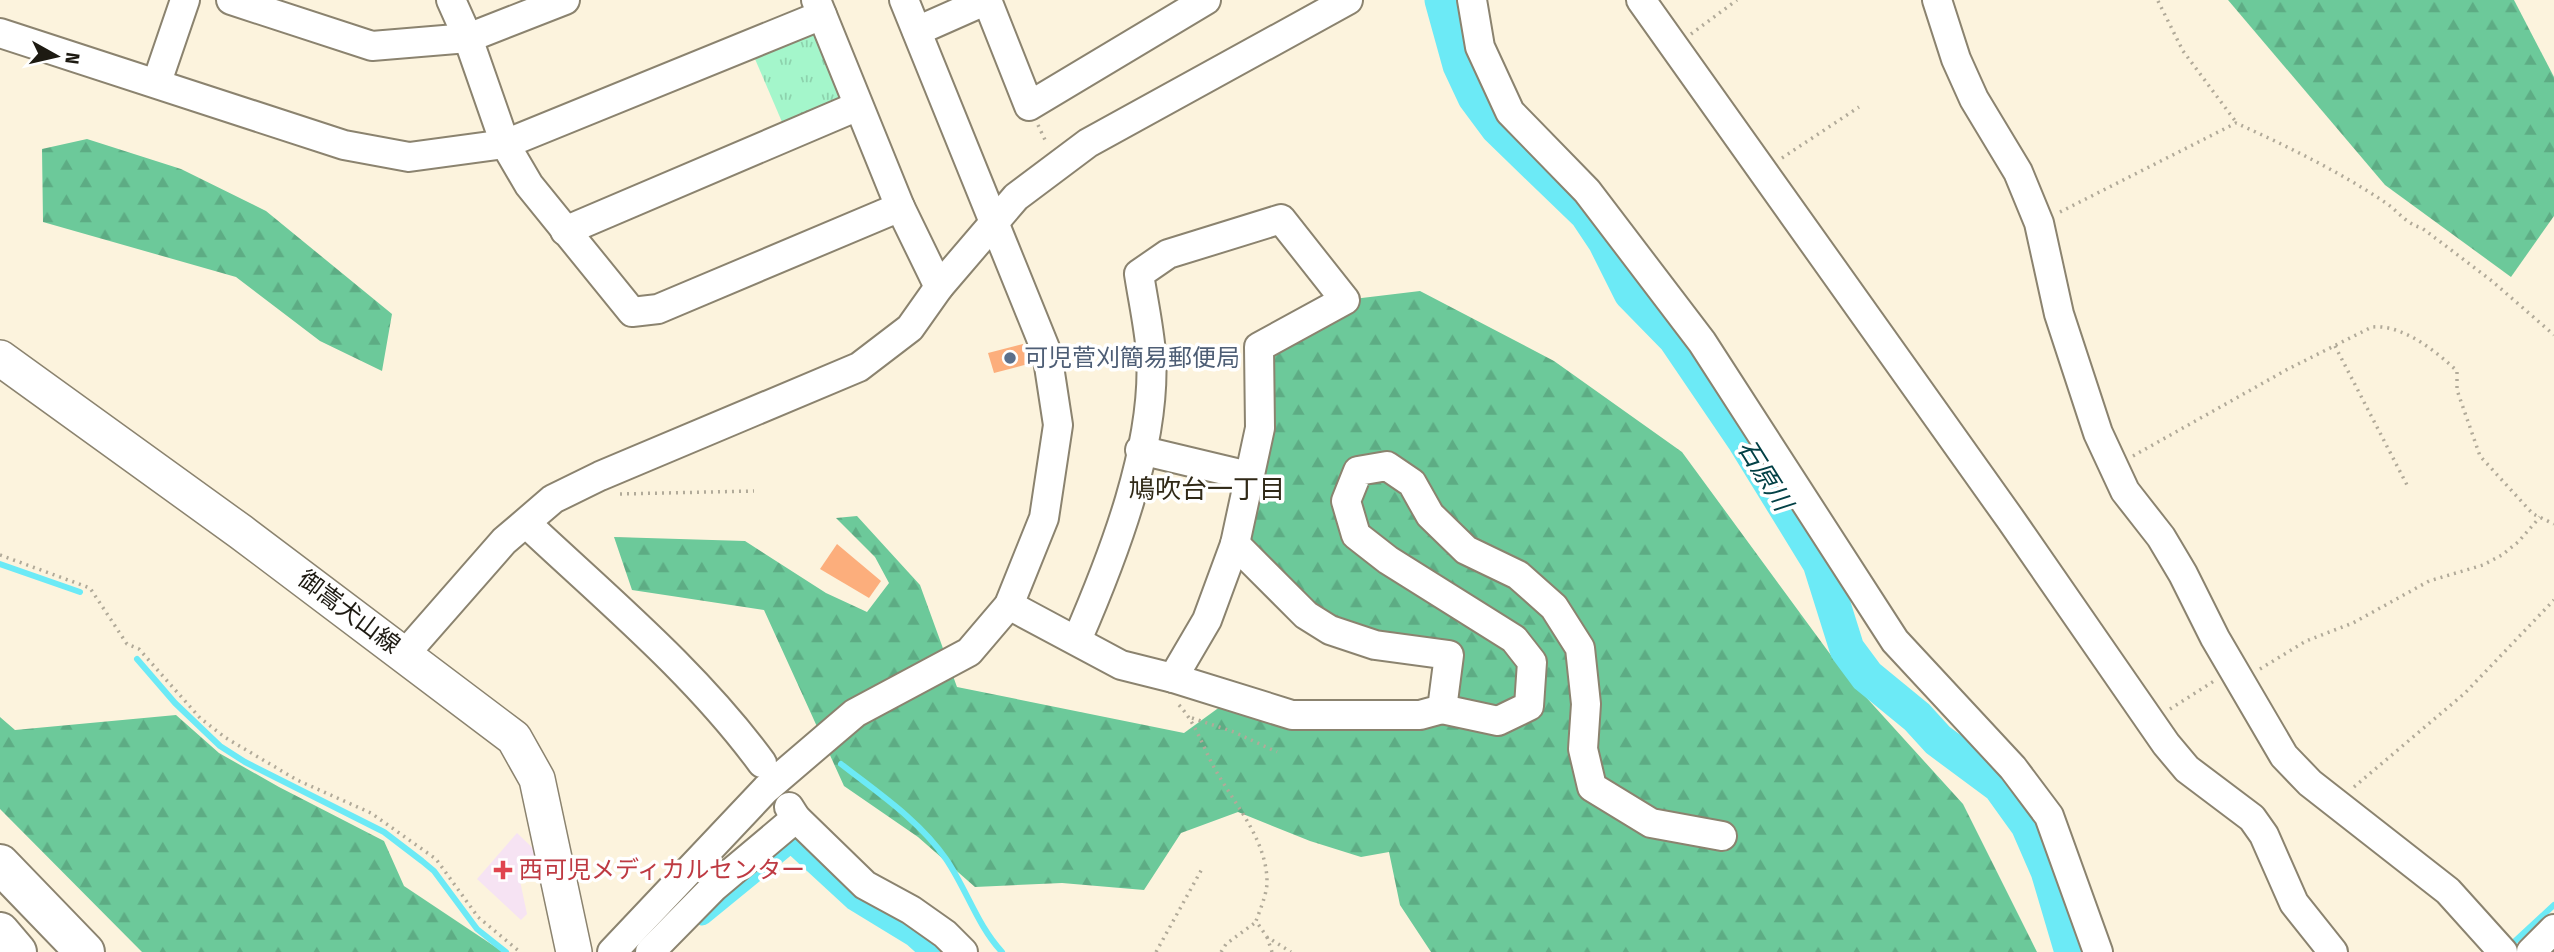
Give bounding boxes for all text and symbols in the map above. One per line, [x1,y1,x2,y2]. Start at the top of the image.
north arrow [21,21,91,91]
text: N [60,51,85,66]
place label: 可児菅刈簡易郵便局 [1024,344,1240,372]
marker: 可児菅刈簡易郵便局 [1002,350,1018,366]
water label: 石原川 [1731,434,1800,519]
district label: 鳩吹台一丁目 [1129,474,1285,505]
street label: 御嵩犬山線 [293,565,405,659]
place label: 西可児メディカルセンター [519,856,805,884]
marker: 西可児メディカルセンター [493,860,513,880]

